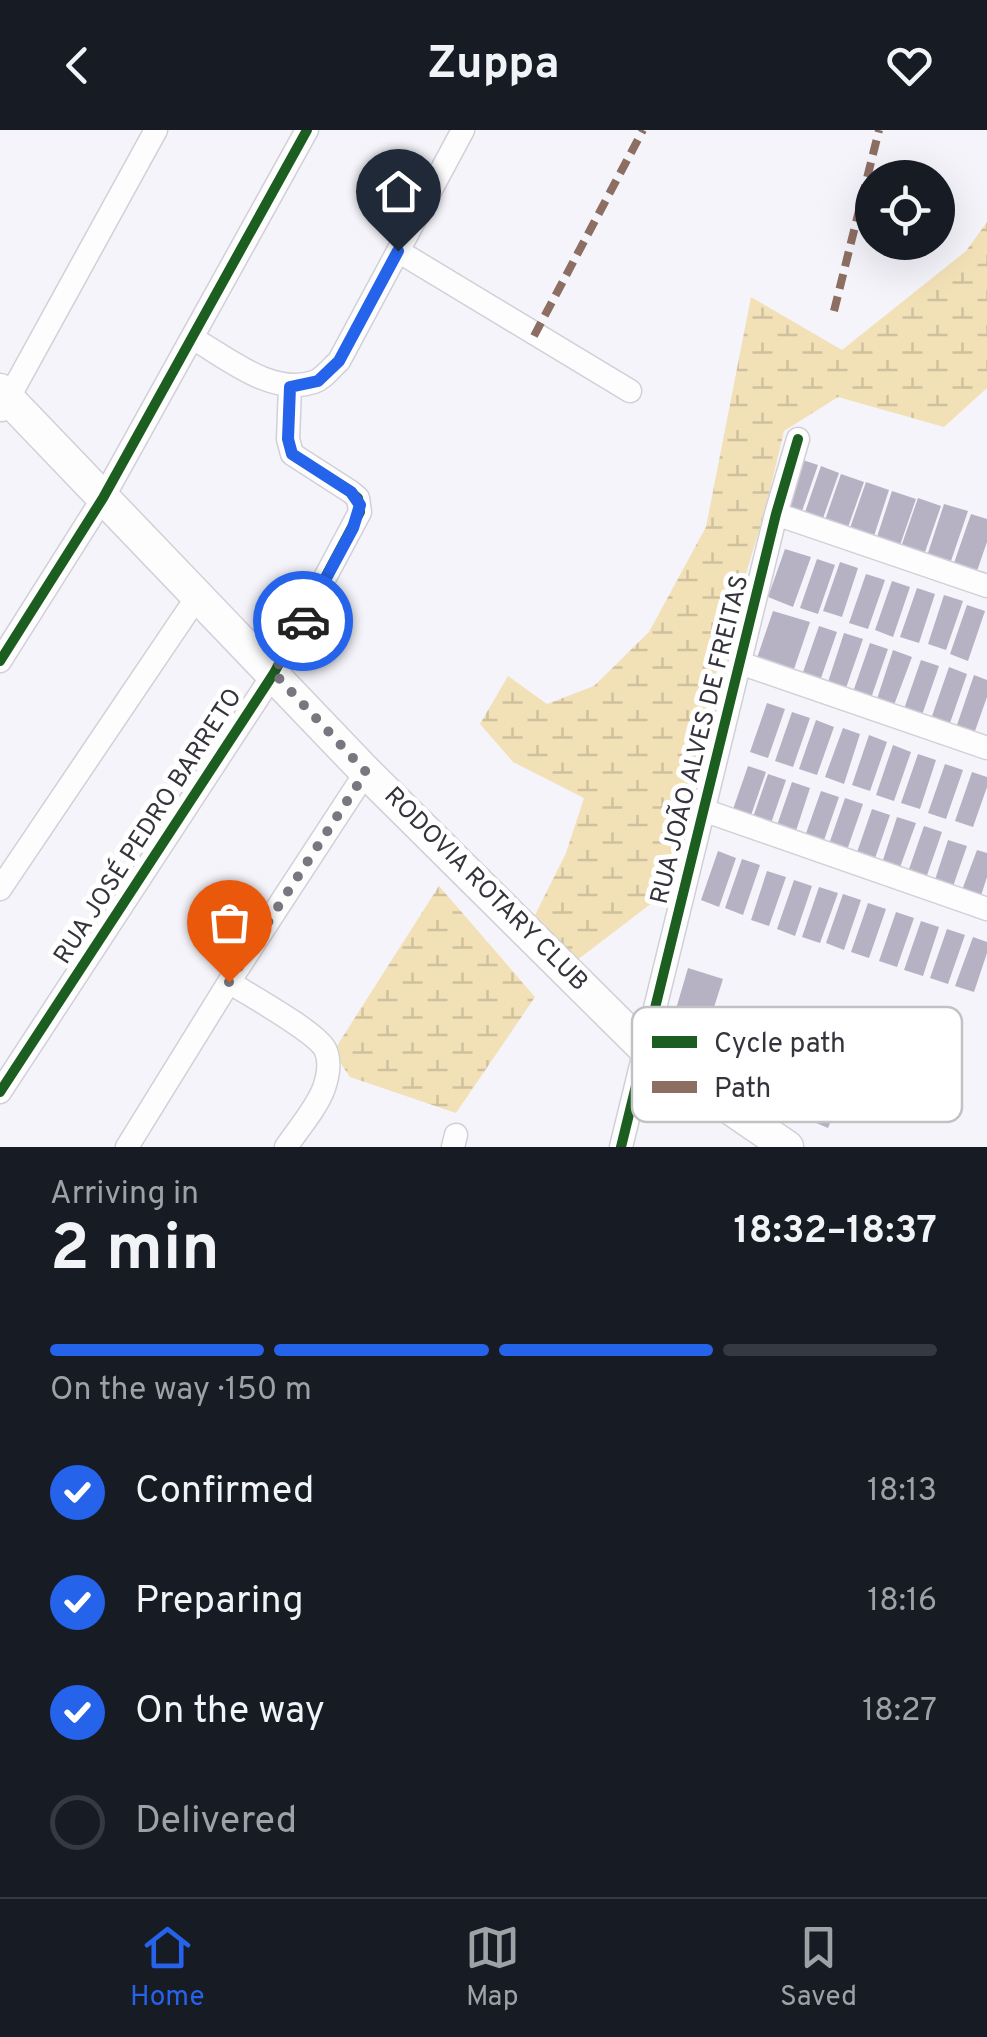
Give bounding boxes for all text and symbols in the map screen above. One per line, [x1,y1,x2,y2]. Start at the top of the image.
text: Zuppa [427,37,560,94]
icon: back [50,38,105,93]
icon: heart [882,38,937,93]
pin [356,149,441,252]
map controls [855,160,955,260]
button: locate [855,160,955,260]
icon: home [371,164,426,219]
courier [253,571,353,671]
street label: RUA JOÃO ALVES DE FREITAS [644,572,757,908]
icon: car [276,594,331,649]
street label: RUA JOSÉ PEDRO BARRETO [47,683,250,971]
street label: RODOVIA ROTARY CLUB [376,781,594,999]
pin [187,880,272,983]
icon: bag [202,895,257,950]
legend [632,1007,962,1122]
text: Cycle path [714,1027,846,1063]
text: Path [714,1072,771,1108]
text: Arriving in [50,1175,199,1215]
text: 18:32–18:37 [733,1208,937,1257]
text: 2 min [50,1211,220,1293]
text: On the way · 150 m [50,1371,312,1411]
icon: check [50,1465,105,1520]
text: Confirmed [135,1468,314,1517]
text: 18:13 [867,1472,937,1512]
icon: check [50,1575,105,1630]
text: Preparing [135,1578,304,1627]
text: 18:16 [867,1582,937,1622]
icon: check [50,1685,105,1740]
text: On the way [135,1688,325,1737]
text: 18:27 [862,1692,937,1732]
text: Delivered [135,1798,297,1847]
tab: Home [130,1920,204,2016]
tab: Map [465,1920,520,2016]
tab: Saved [780,1920,857,2016]

